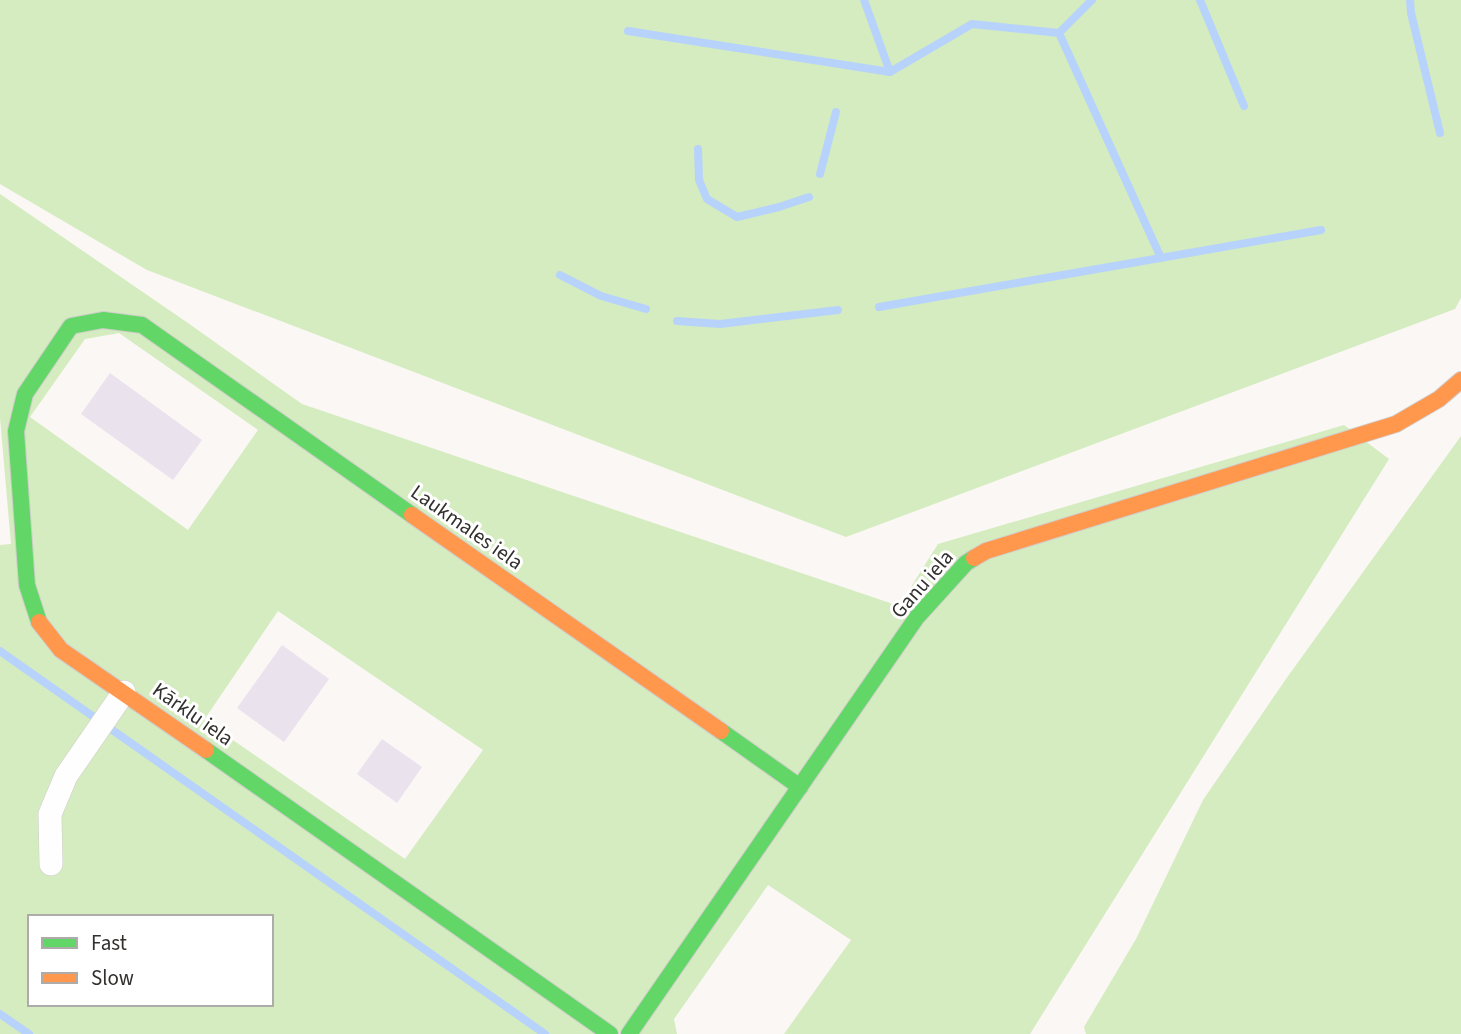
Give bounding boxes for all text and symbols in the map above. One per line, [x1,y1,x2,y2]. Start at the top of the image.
street label: Laukmales iela [405,477,529,577]
street label: Ganu iela [884,543,960,625]
street label: Kārklu iela [146,675,240,753]
legend [28,915,273,1006]
text: Fast [91,928,127,958]
text: Slow [91,963,134,993]

